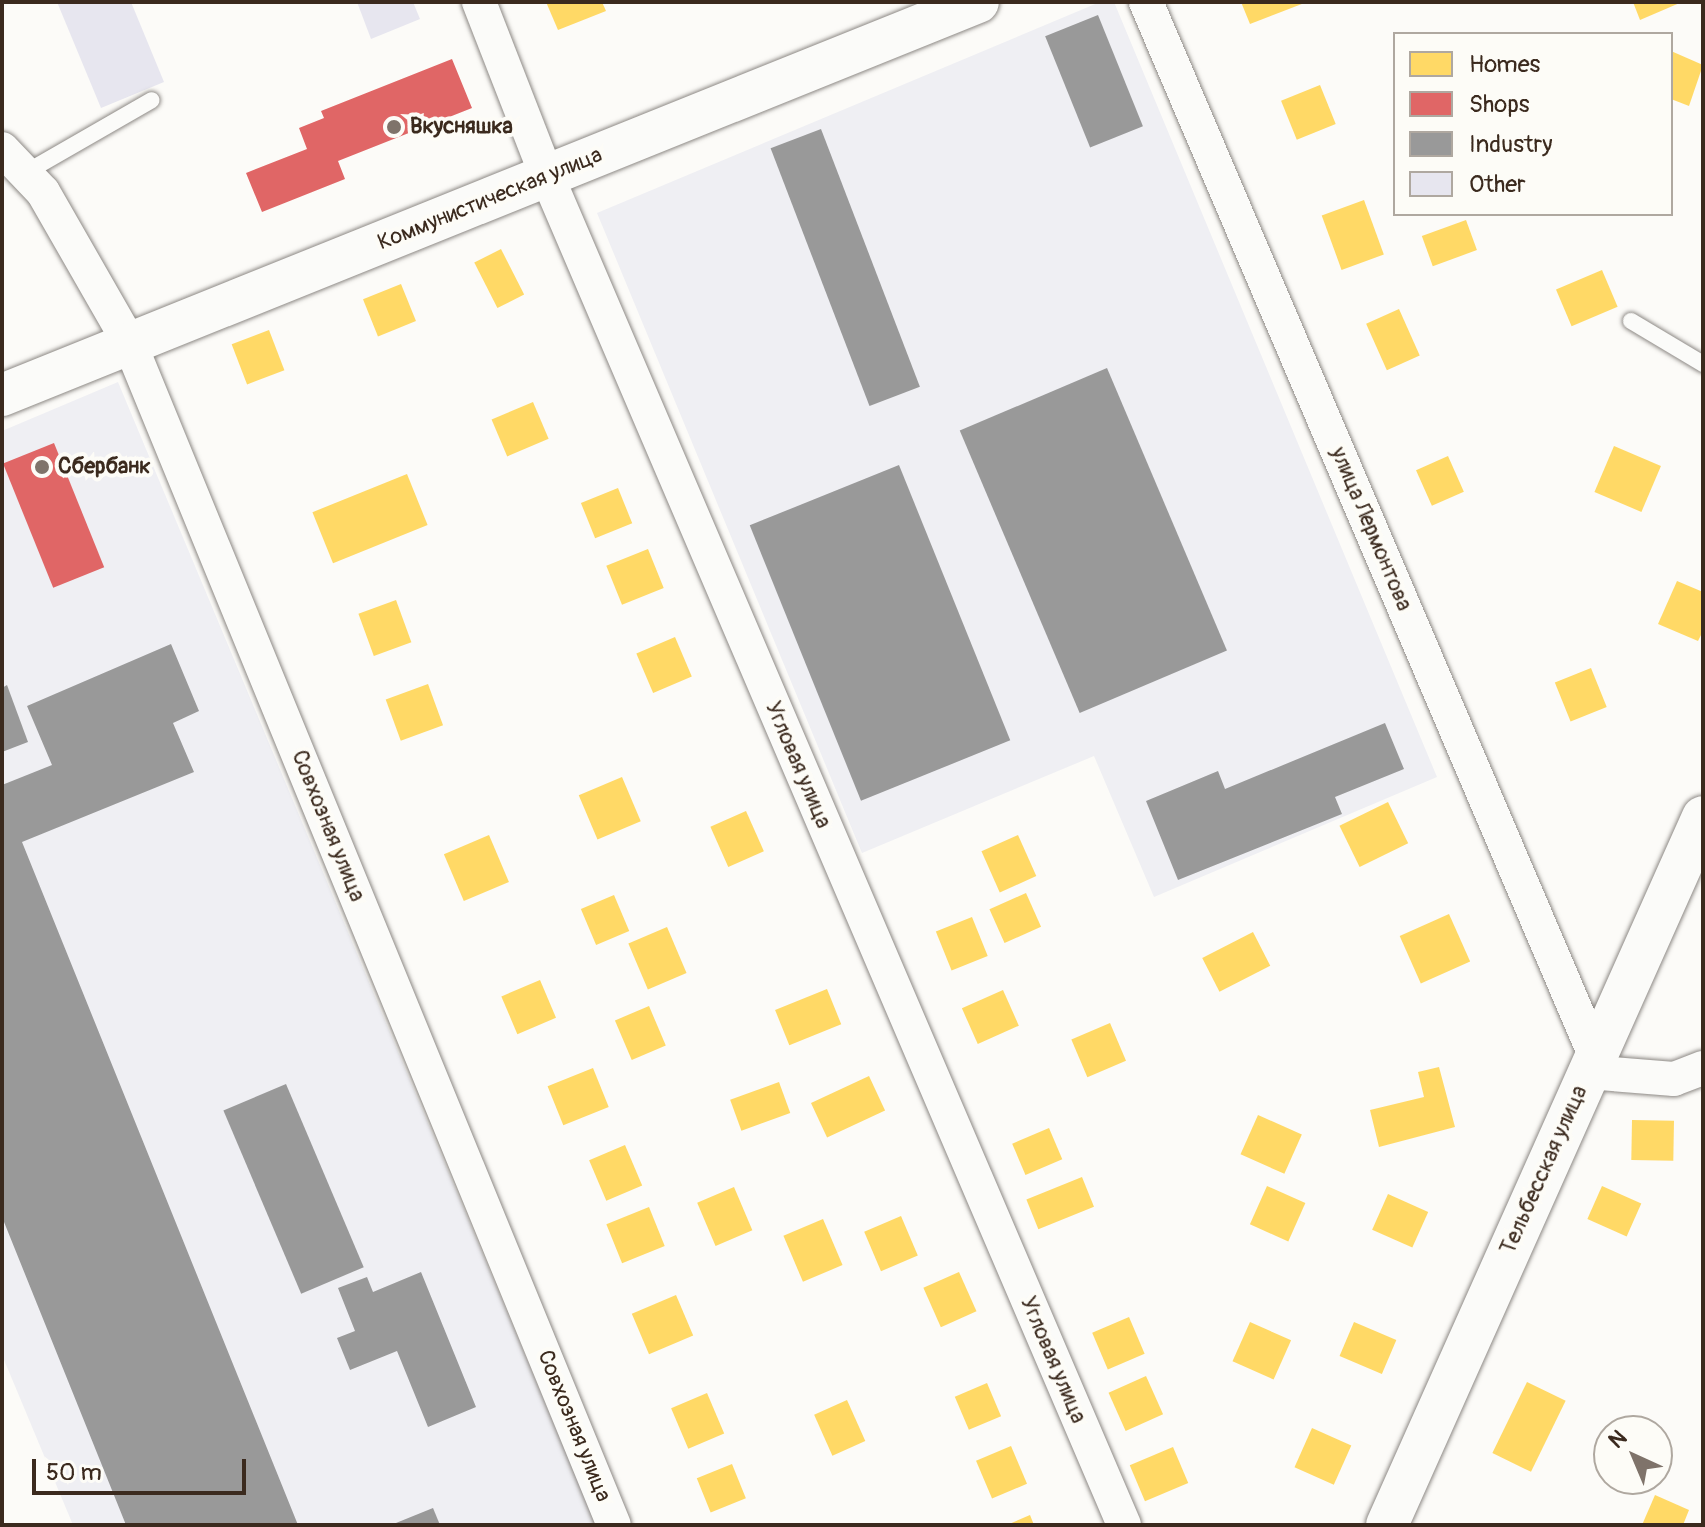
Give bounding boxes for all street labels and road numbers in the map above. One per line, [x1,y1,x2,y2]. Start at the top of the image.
street label: Коммунистическая улица [374,142,606,256]
street label: улица Лермонтова [1325,443,1417,615]
street label: Угловая улица [759,698,837,832]
street label: Совхозная улица [286,747,370,905]
street label: Тельбесская улица [1495,1081,1593,1259]
street label: Угловая улица [1014,1293,1092,1427]
street label: Совхозная улица [532,1347,616,1505]

